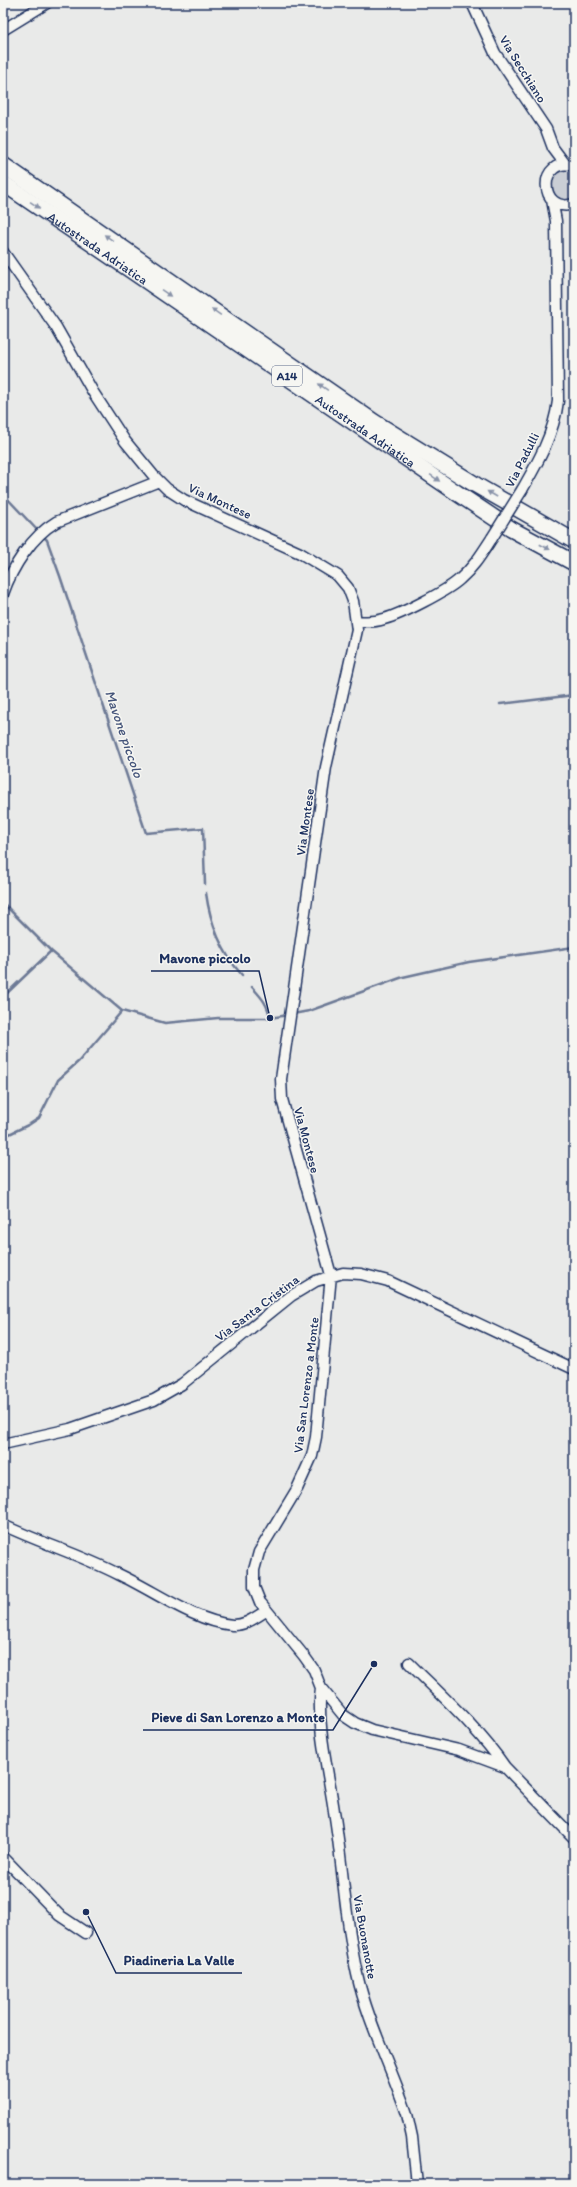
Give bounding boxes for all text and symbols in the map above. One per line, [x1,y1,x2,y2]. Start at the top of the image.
street label: Via Secchiano [496,33,550,106]
one-way arrow [30,201,41,209]
street label: Autostrada Adriatica [45,208,151,288]
one-way arrow [104,234,115,242]
one-way arrow [161,289,172,297]
one-way arrow [211,308,221,316]
road number: A14 [272,366,302,386]
one-way arrow [318,383,328,391]
street label: Autostrada Adriatica [313,391,419,470]
street label: Via Padulli [502,430,542,490]
one-way arrow [430,474,440,482]
street label: Via Montese [186,480,254,522]
one-way arrow [486,491,498,497]
one-way arrow [539,544,551,550]
water label: Mavone piccolo [101,688,147,781]
street label: Via Montese [293,787,317,857]
callout: Mavone piccolo [151,945,259,971]
text: Mavone piccolo [159,950,251,967]
street label: Via Montese [291,1105,323,1175]
street label: Via Santa Cristina [212,1271,302,1344]
street label: Via San Lorenzo a Monte [290,1316,322,1454]
callout: Pieve di San Lorenzo a Monte [143,1704,333,1730]
text: Pieve di San Lorenzo a Monte [151,1709,325,1726]
street label: Via Buonanotte [350,1894,380,1980]
callout: Piadineria La Valle [116,1947,242,1973]
text: Piadineria La Valle [124,1952,235,1969]

